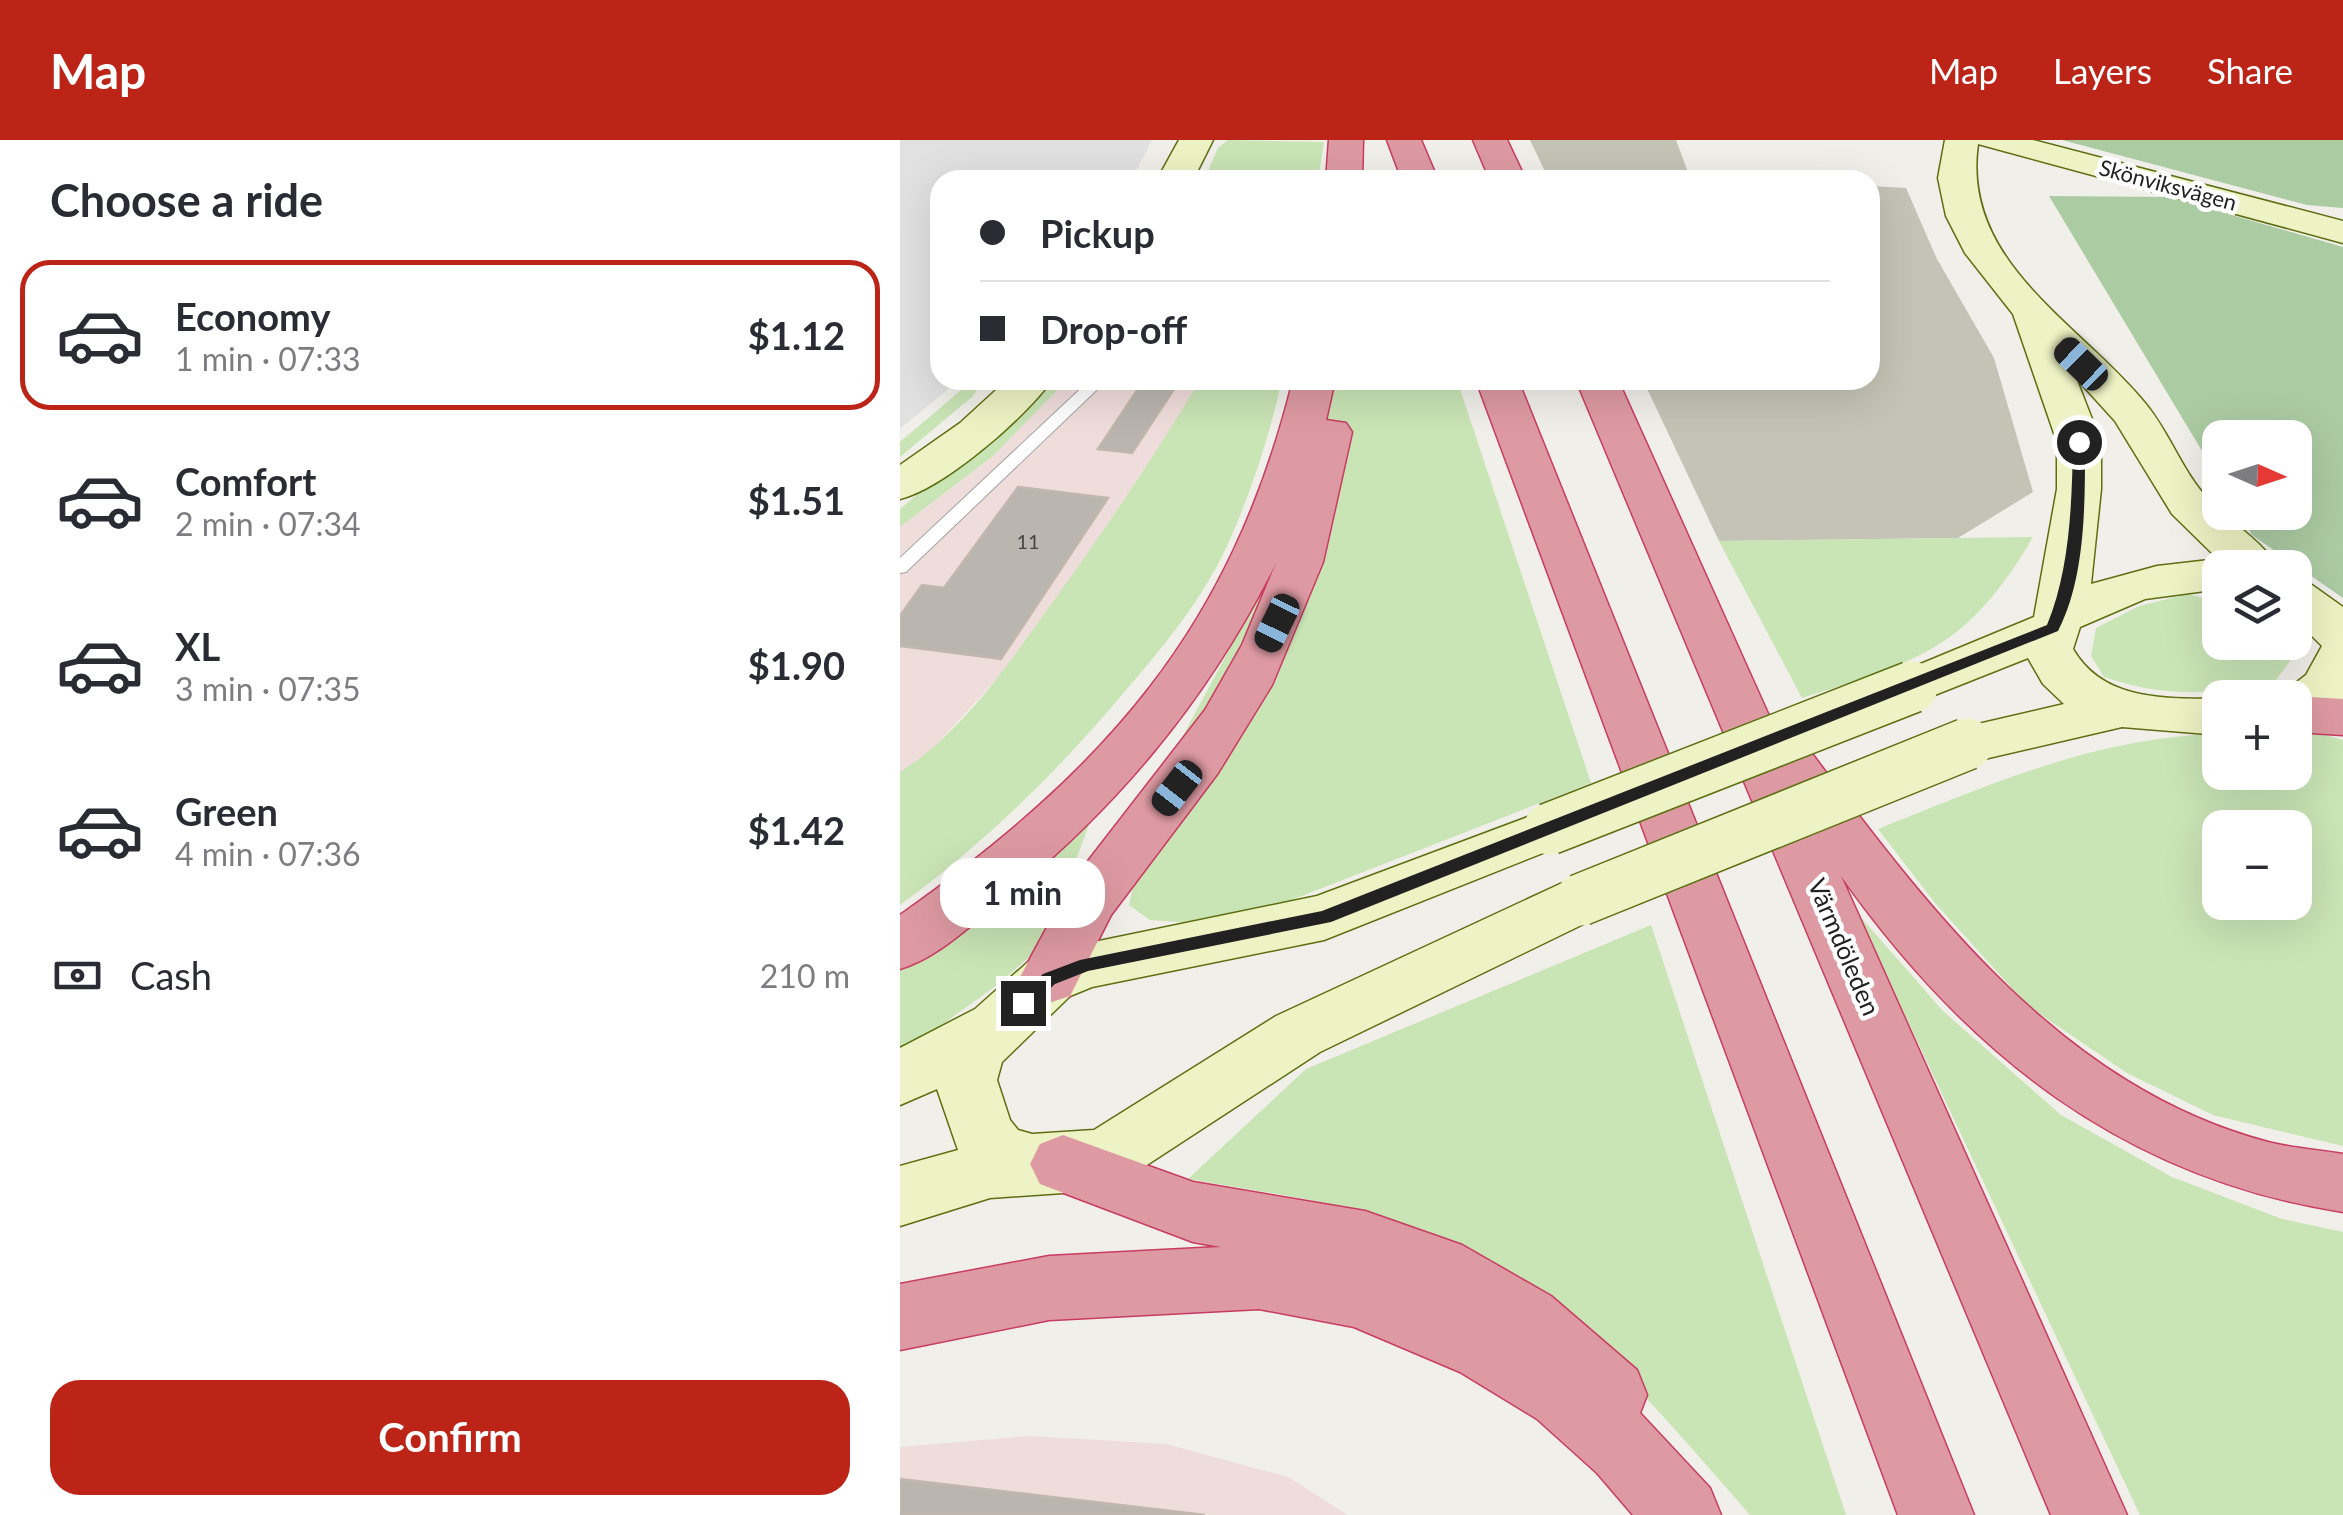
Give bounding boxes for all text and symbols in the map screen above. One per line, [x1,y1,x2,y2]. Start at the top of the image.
text: Map [50,42,146,99]
text: Map [1929,49,1998,91]
text: Layers [2053,49,2152,91]
text: Share [2207,49,2293,91]
street label: Skönviksvägen [2096,153,2240,216]
text: Choose a ride [50,173,323,227]
text: Pickup [1040,210,1155,256]
icon: car [55,290,145,380]
text: Economy [175,293,330,339]
text: Drop-off [1040,306,1187,352]
text: $1.12 [748,312,845,358]
car [2049,332,2113,396]
text: 1 min · 07:33 [175,339,361,378]
route start [2057,420,2102,465]
north arrow [2202,420,2312,530]
map controls [2202,420,2312,920]
icon: car [55,455,145,545]
text: Comfort [175,458,316,504]
text: $1.51 [748,477,845,523]
text: 2 min · 07:34 [175,504,361,543]
house number: 11 [1016,529,1040,553]
button: layers [2202,550,2312,660]
car [1250,589,1304,657]
icon: car [55,620,145,710]
text: XL [175,623,220,669]
text: $1.90 [748,642,845,688]
text: 3 min · 07:35 [175,669,361,708]
button: + [2202,680,2312,790]
car [1147,755,1207,821]
icon: car [55,785,145,875]
text: Green [175,788,278,834]
text: $1.42 [748,807,845,853]
button: − [2202,810,2312,920]
text: 4 min · 07:36 [175,834,361,873]
callout: 1 min [941,858,1106,928]
text: 1 min [983,873,1062,912]
street label: Värmdöleden [1803,874,1887,1020]
icon: cash [50,948,105,1003]
text: Cash [130,952,212,998]
text: 210 m [760,956,850,995]
route end [1001,981,1046,1026]
button: Confirm [50,1380,850,1495]

